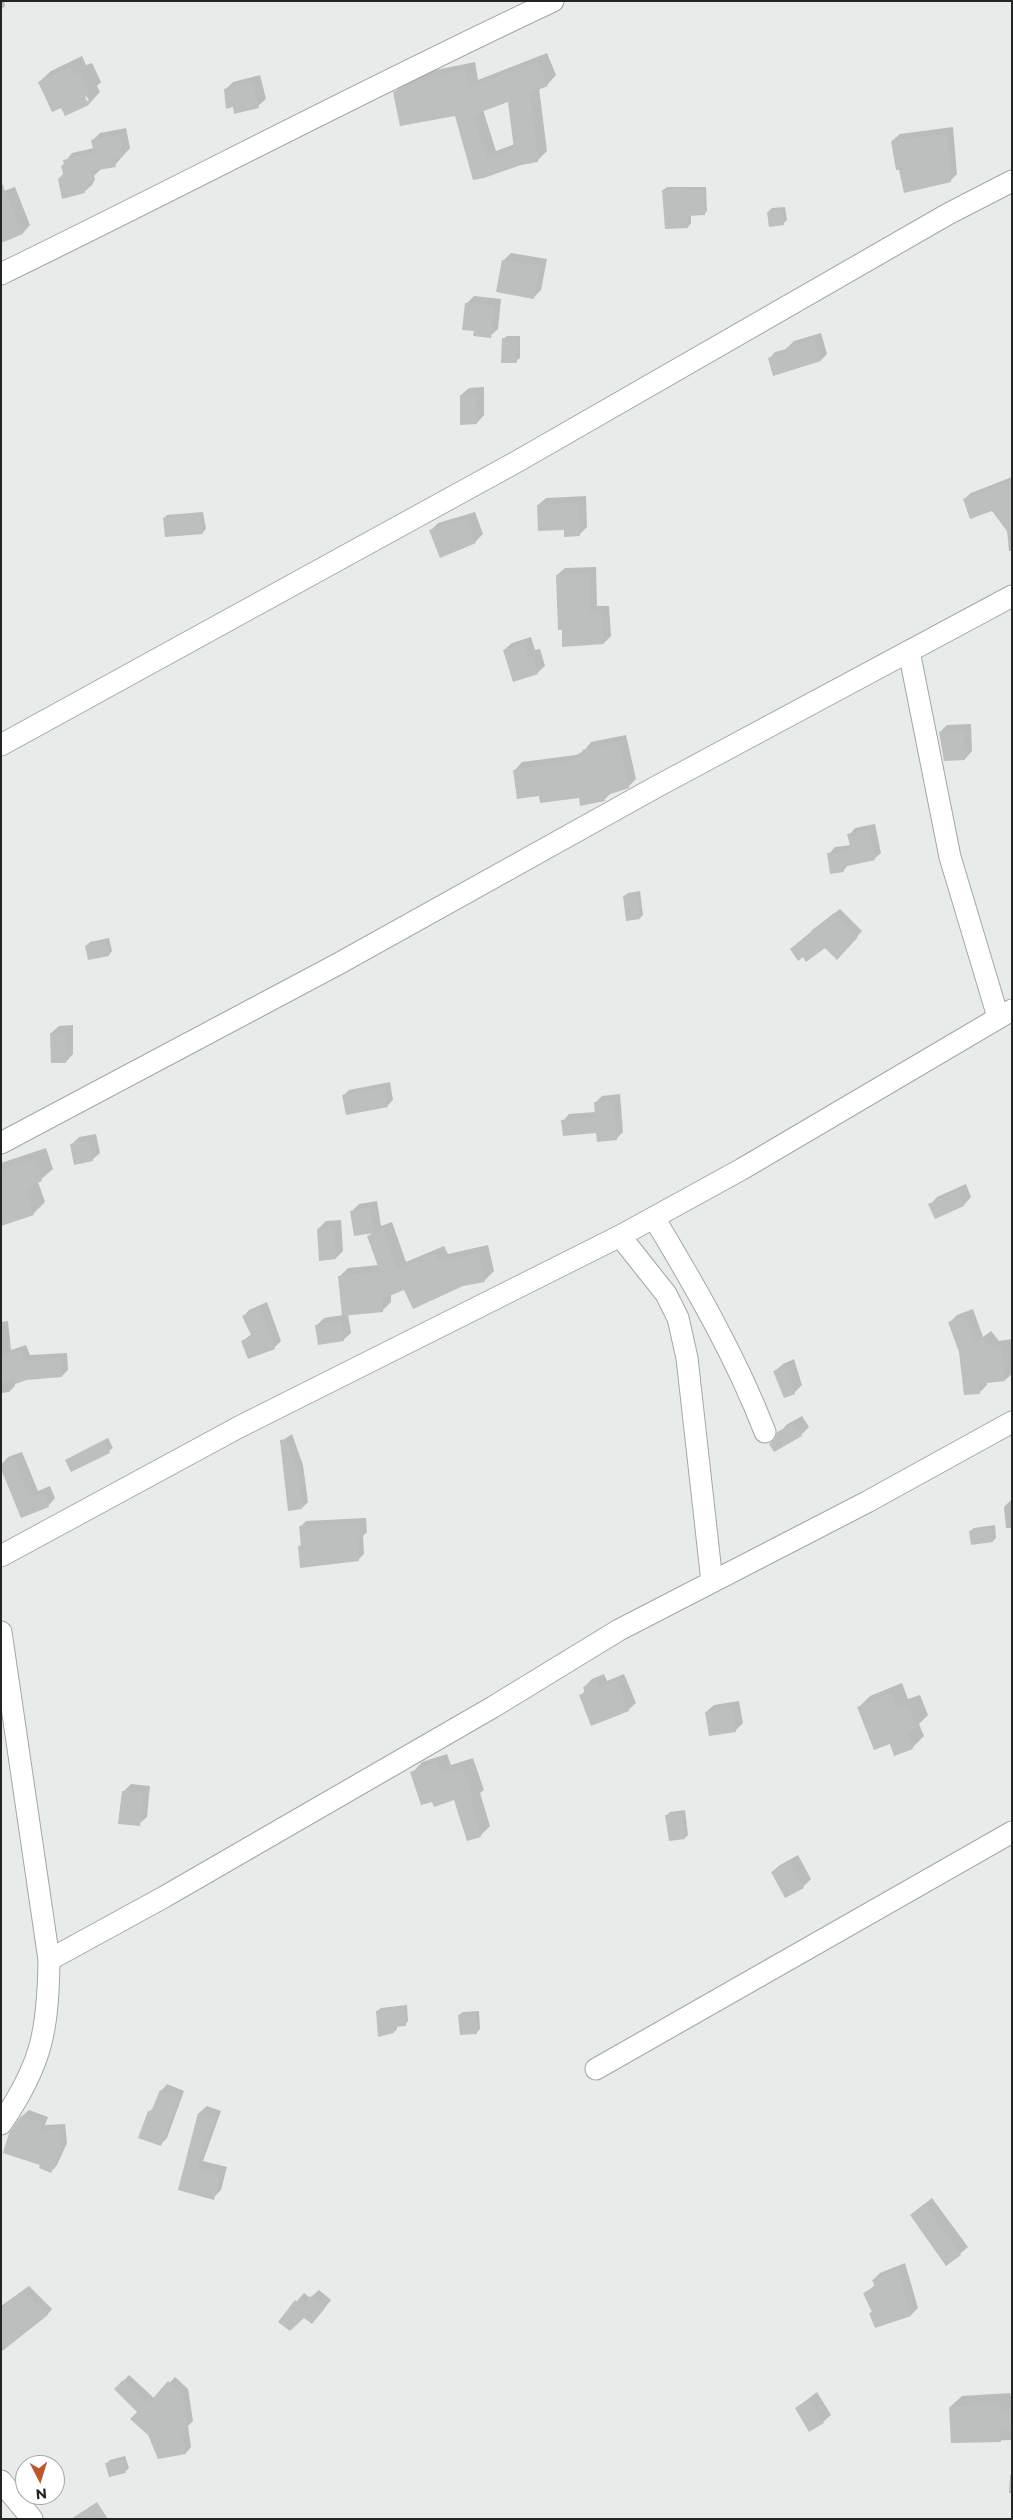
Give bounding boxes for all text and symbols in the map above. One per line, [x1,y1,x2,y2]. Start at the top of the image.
north arrow [15,2455,65,2505]
text: N [35,2484,48,2503]

